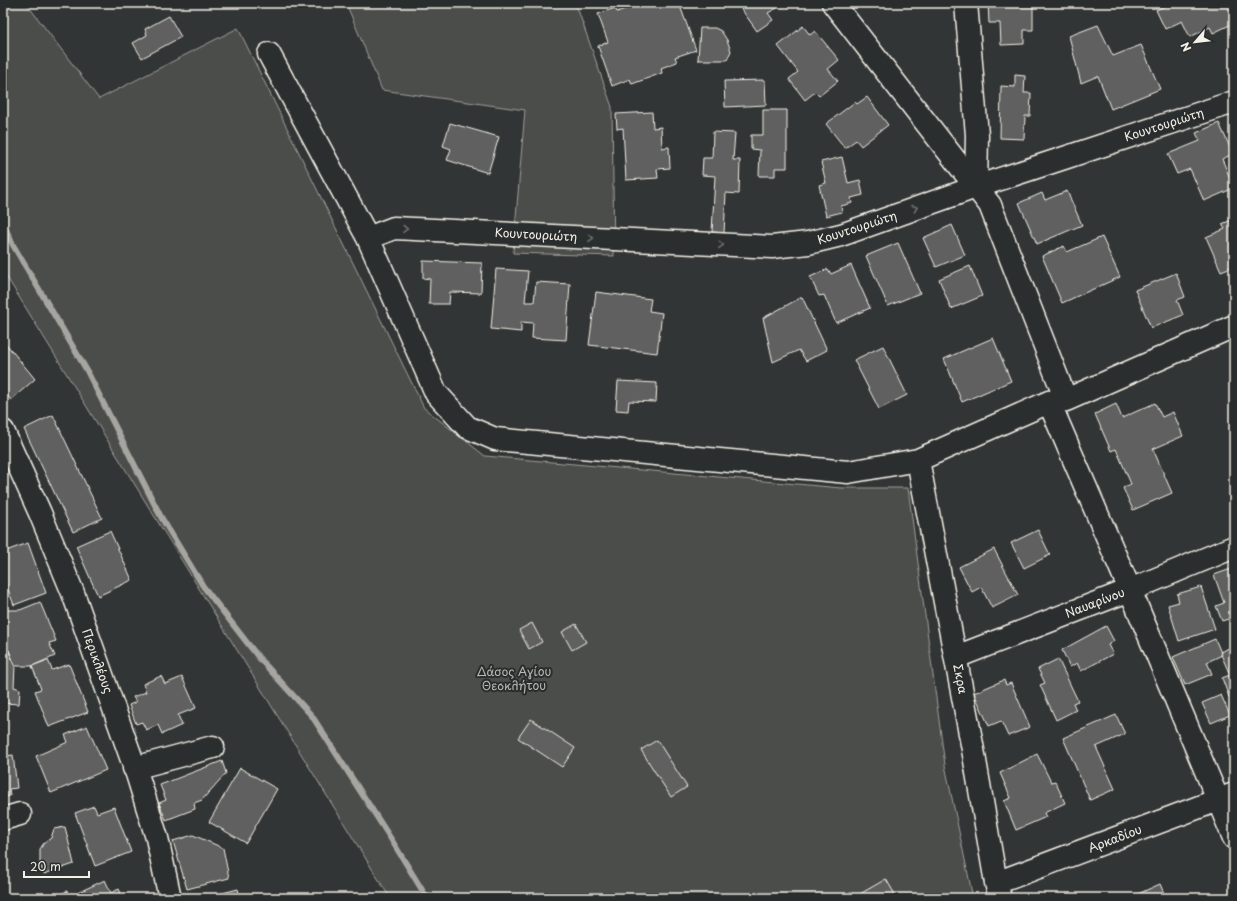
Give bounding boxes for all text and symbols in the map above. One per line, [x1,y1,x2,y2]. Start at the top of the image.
north arrow [1175,22,1215,62]
text: N [1176,39,1195,55]
street label: Κουντουριώτη [1122,103,1206,145]
one-way arrow [911,205,918,213]
street label: Κουντουριώτη [815,206,899,248]
street label: Κουντουριώτη [494,223,578,245]
one-way arrow [402,224,408,233]
one-way arrow [588,234,594,242]
one-way arrow [718,240,724,249]
street label: Ναυαρίνου [1062,582,1127,622]
street label: Περικλέους [78,626,118,696]
park label: Δάσος Αγίου Θεοκλήτου [477,662,551,694]
street label: Σκρα [949,662,973,695]
street label: Αρκαδίου [1085,820,1144,857]
scale bar [24,853,89,879]
text: 20 m [30,857,61,875]

